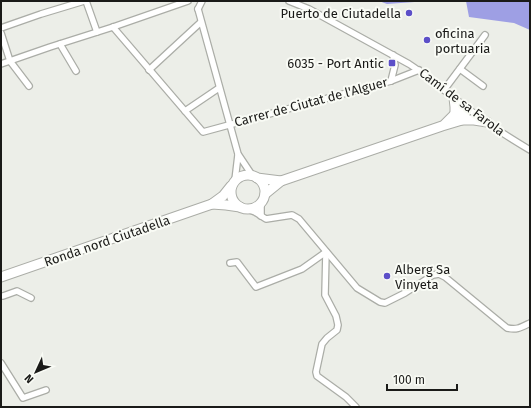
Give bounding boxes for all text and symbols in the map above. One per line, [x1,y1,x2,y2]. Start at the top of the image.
place label: Puerto de Ciutadella [281,6,401,21]
marker: Puerto de Ciutadella [404,8,414,18]
place label: oficina portuaria [435,26,490,56]
marker: oficina portuaria [422,35,432,45]
place label: 6035 - Port Antic [287,56,384,71]
marker: 6035 - Port Antic [387,58,397,68]
street label: Camí de sa Farola [416,65,508,139]
street label: Carrer de Ciutat de l'Alguer [233,74,389,130]
street label: Ronda nord Ciutadella [42,212,172,270]
place label: Alberg Sa Vinyeta [395,262,450,292]
marker: Alberg Sa Vinyeta [382,271,392,281]
north arrow [16,352,56,392]
scale bar [387,366,457,392]
text: N [22,371,36,386]
text: 100 m [393,373,425,387]

